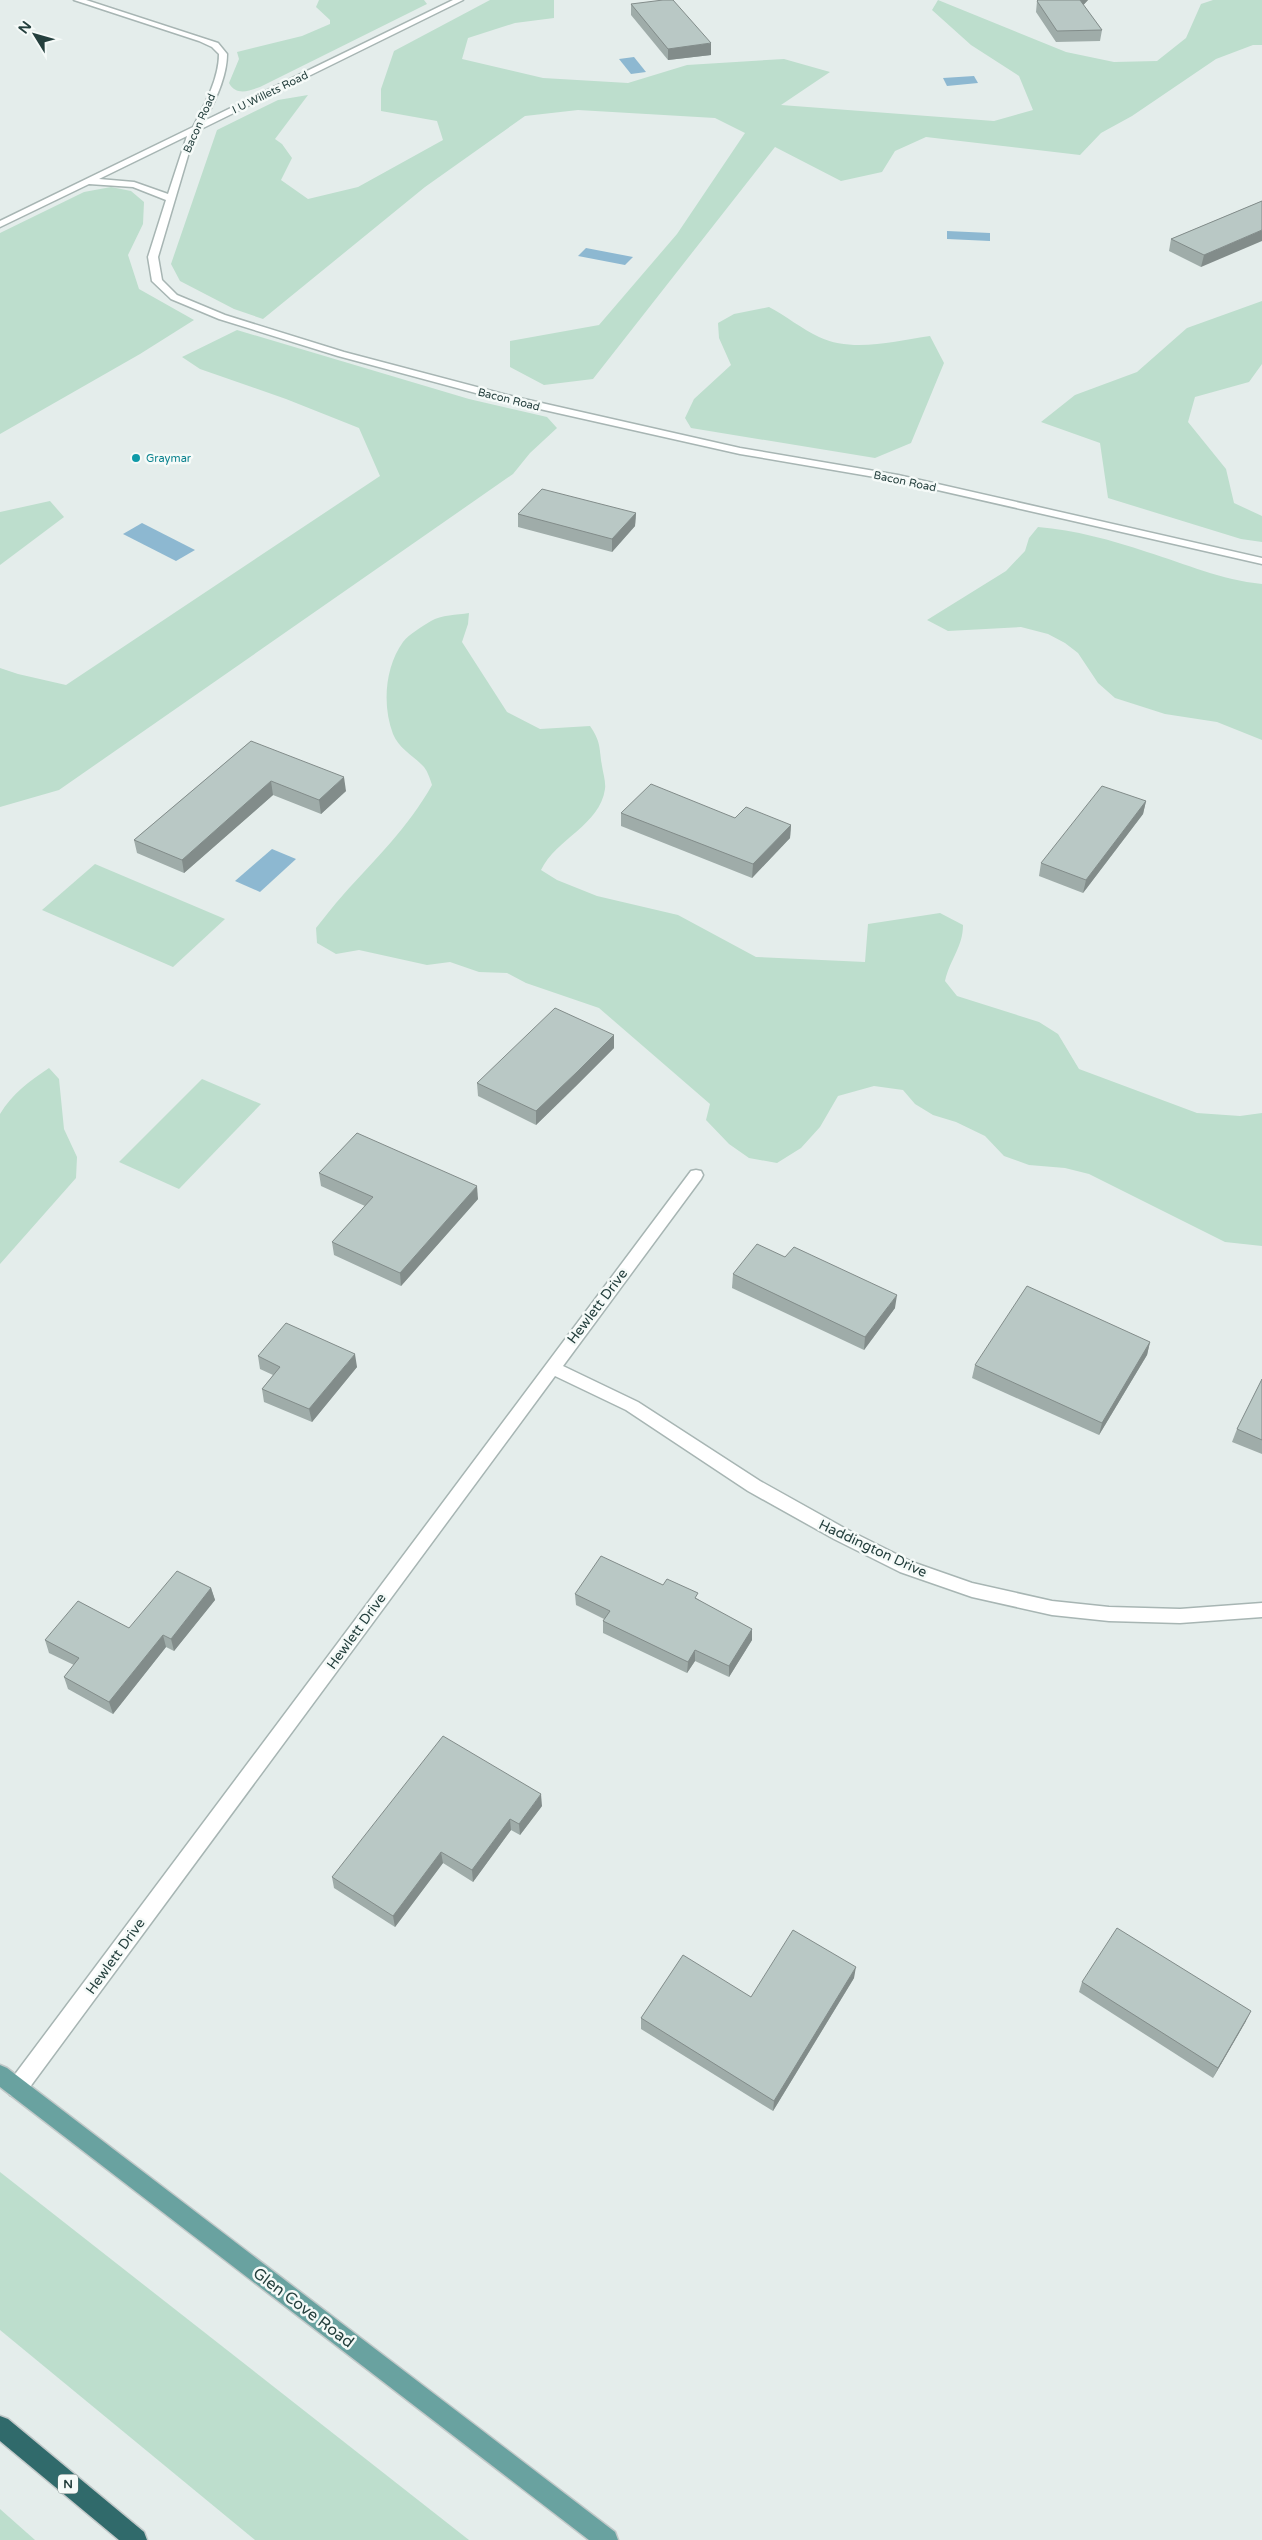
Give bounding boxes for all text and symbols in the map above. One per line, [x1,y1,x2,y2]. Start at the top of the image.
north arrow [10,10,60,60]
text: N [15,18,35,37]
street label: I U Willets Road [230,68,310,116]
street label: Bacon Road [181,91,218,155]
street label: Bacon Road [476,385,541,413]
marker: Graymar [130,452,142,464]
place label: Graymar [146,452,192,465]
street label: Bacon Road [872,469,937,494]
street label: Hewlett Drive [564,1265,631,1347]
street label: Haddington Drive [816,1516,930,1581]
street label: Hewlett Drive [323,1590,390,1673]
street label: Hewlett Drive [82,1915,149,1998]
street label: Glen Cove Road [249,2263,358,2352]
road number: N [58,2474,78,2494]

